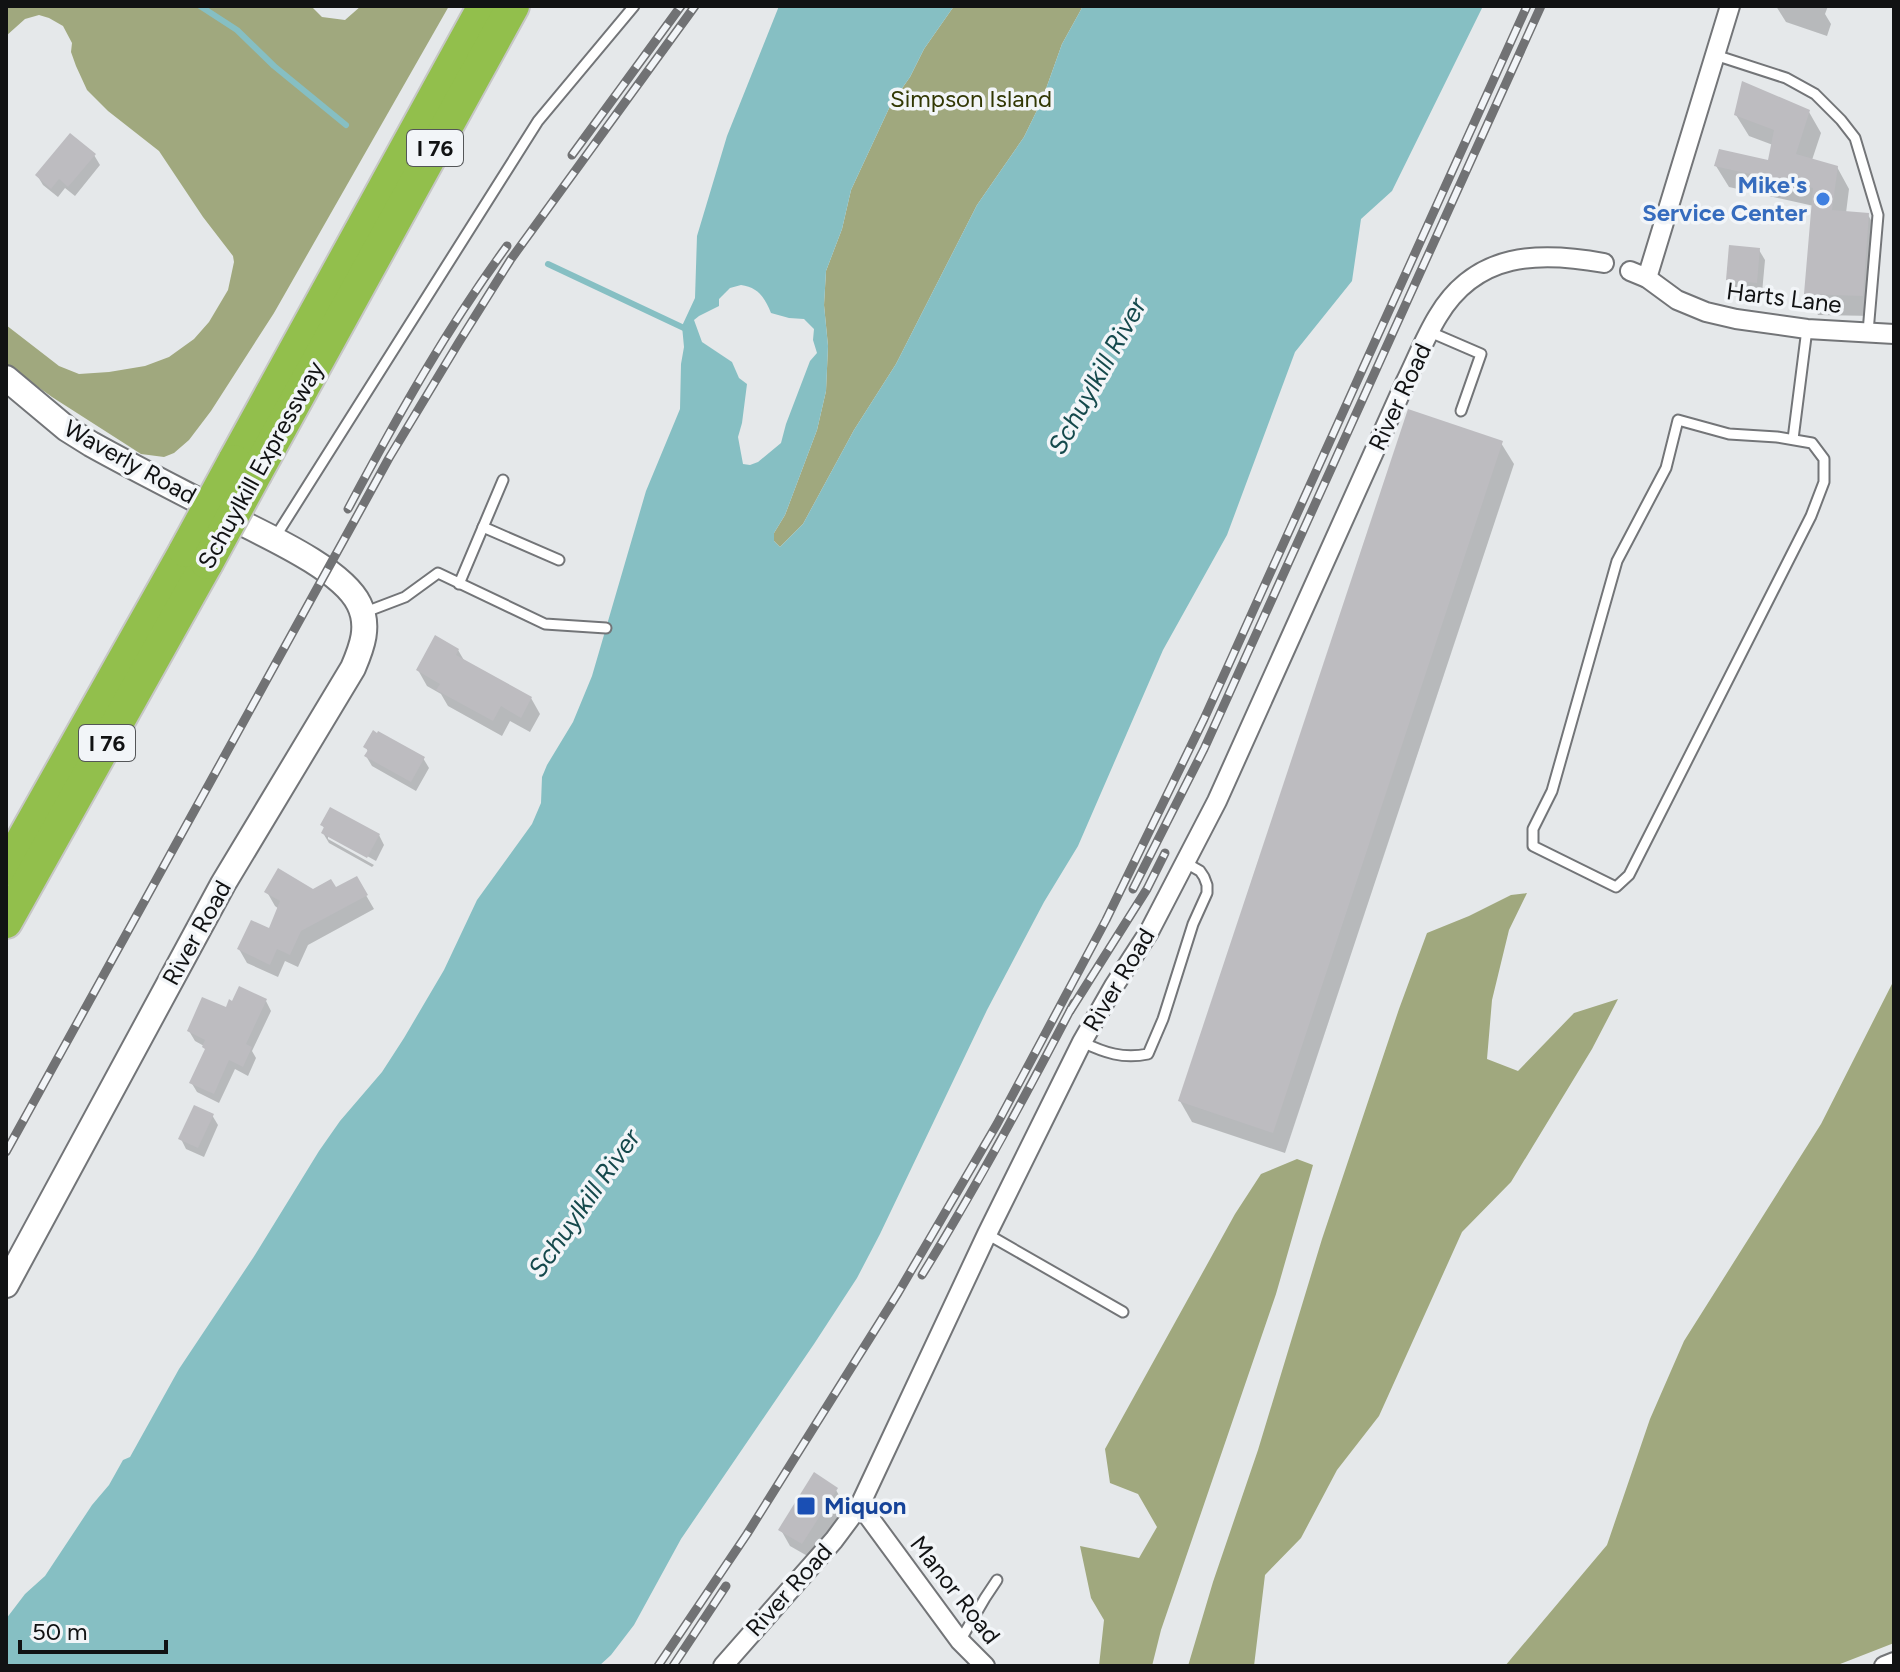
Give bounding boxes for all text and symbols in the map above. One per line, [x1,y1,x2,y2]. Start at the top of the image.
park label: Simpson Island [890,84,1052,113]
road number: I 76 [407,130,463,166]
place label: Mike's Service Center [1642,170,1807,227]
marker: Mike's Service Center [1814,190,1832,208]
street label: Harts Lane [1725,276,1843,319]
water label: Schuylkill River [1041,291,1154,460]
street label: River Road [1362,338,1437,455]
street label: Schuylkill Expressway [191,356,330,574]
street label: Waverly Road [59,413,201,510]
road number: I 76 [79,725,135,761]
street label: River Road [156,875,237,990]
street label: River Road [1076,923,1161,1037]
water label: Schuylkill River [521,1122,648,1283]
place label: Miquon [824,1491,906,1520]
marker: Miquon [795,1495,817,1517]
street label: Manor Road [904,1530,1007,1650]
street label: River Road [739,1537,838,1642]
scale bar [20,1604,166,1654]
text: 50 m [32,1617,88,1646]

